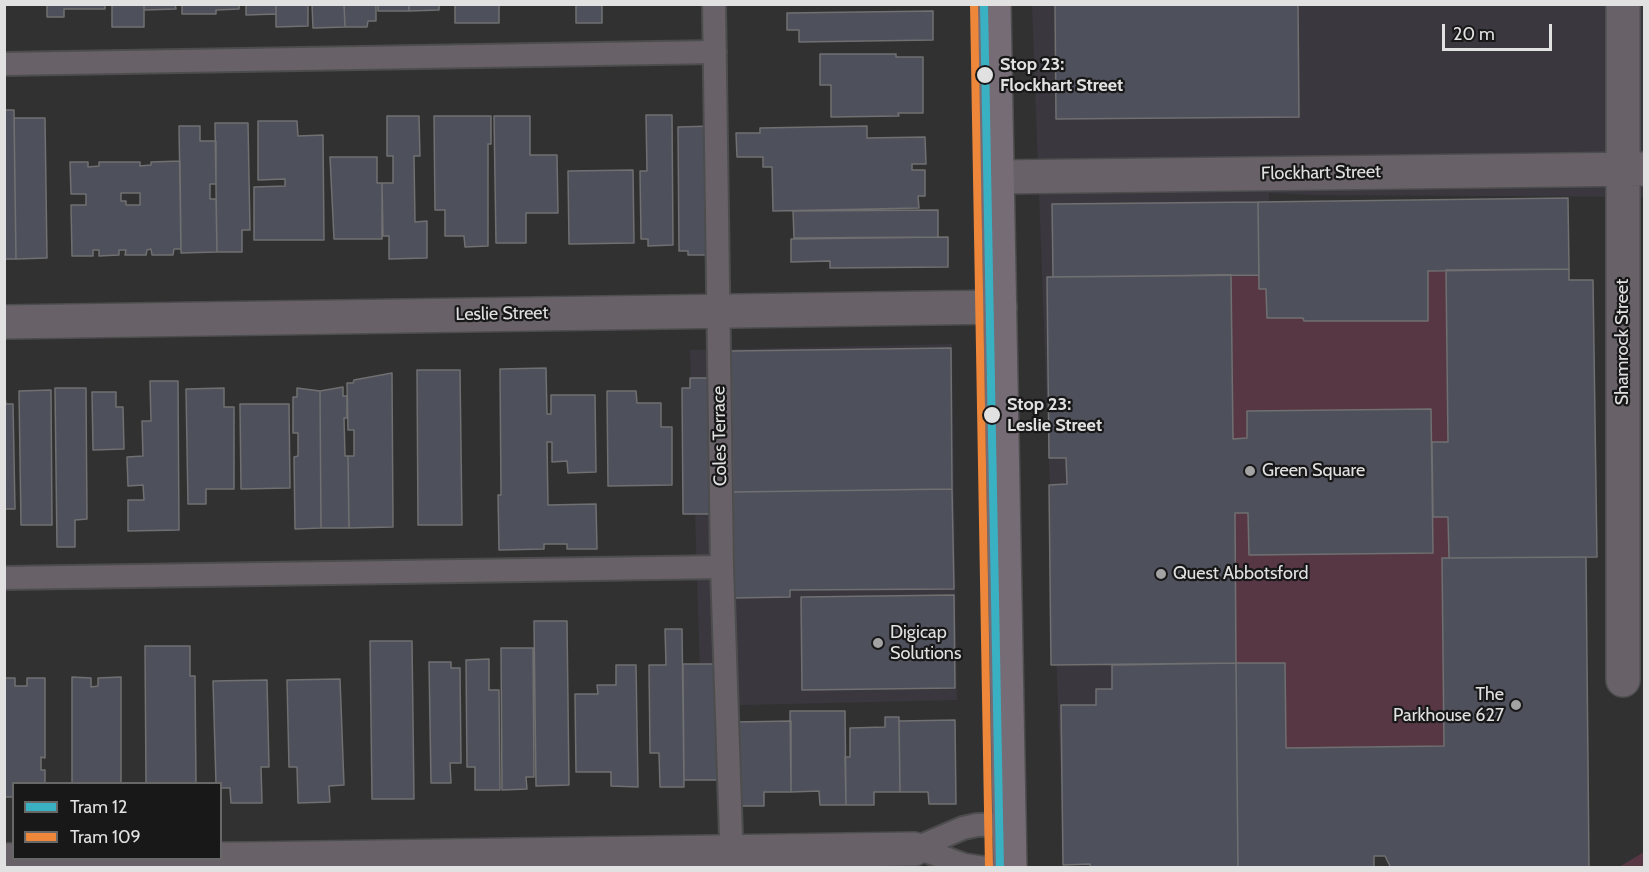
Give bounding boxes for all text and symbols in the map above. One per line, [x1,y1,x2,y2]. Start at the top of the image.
scale bar [1445,12,1554,50]
text: 20 m [1453,23,1495,45]
place label: Stop 23: Flockhart Street [1000,54,1123,97]
marker: Stop 23: Flockhart Street [975,65,995,85]
street label: Flockhart Street [1261,161,1381,185]
street label: Shamrock Street [1612,279,1634,405]
street label: Leslie Street [455,302,549,326]
street label: Coles Terrace [708,386,732,486]
place label: Stop 23: Leslie Street [1007,394,1102,436]
marker: Stop 23: Leslie Street [982,405,1002,425]
place label: Green Square [1262,460,1365,482]
marker: Green Square [1243,464,1257,478]
place label: Quest Abbotsford [1173,563,1308,585]
marker: Quest Abbotsford [1154,567,1168,581]
place label: Digicap Solutions [890,622,961,664]
marker: Digicap Solutions [871,636,885,650]
place label: The Parkhouse 627 [1393,684,1504,726]
marker: The Parkhouse 627 [1509,698,1523,712]
legend [12,782,222,860]
text: Tram 12 [70,796,127,818]
text: Tram 109 [70,826,141,848]

